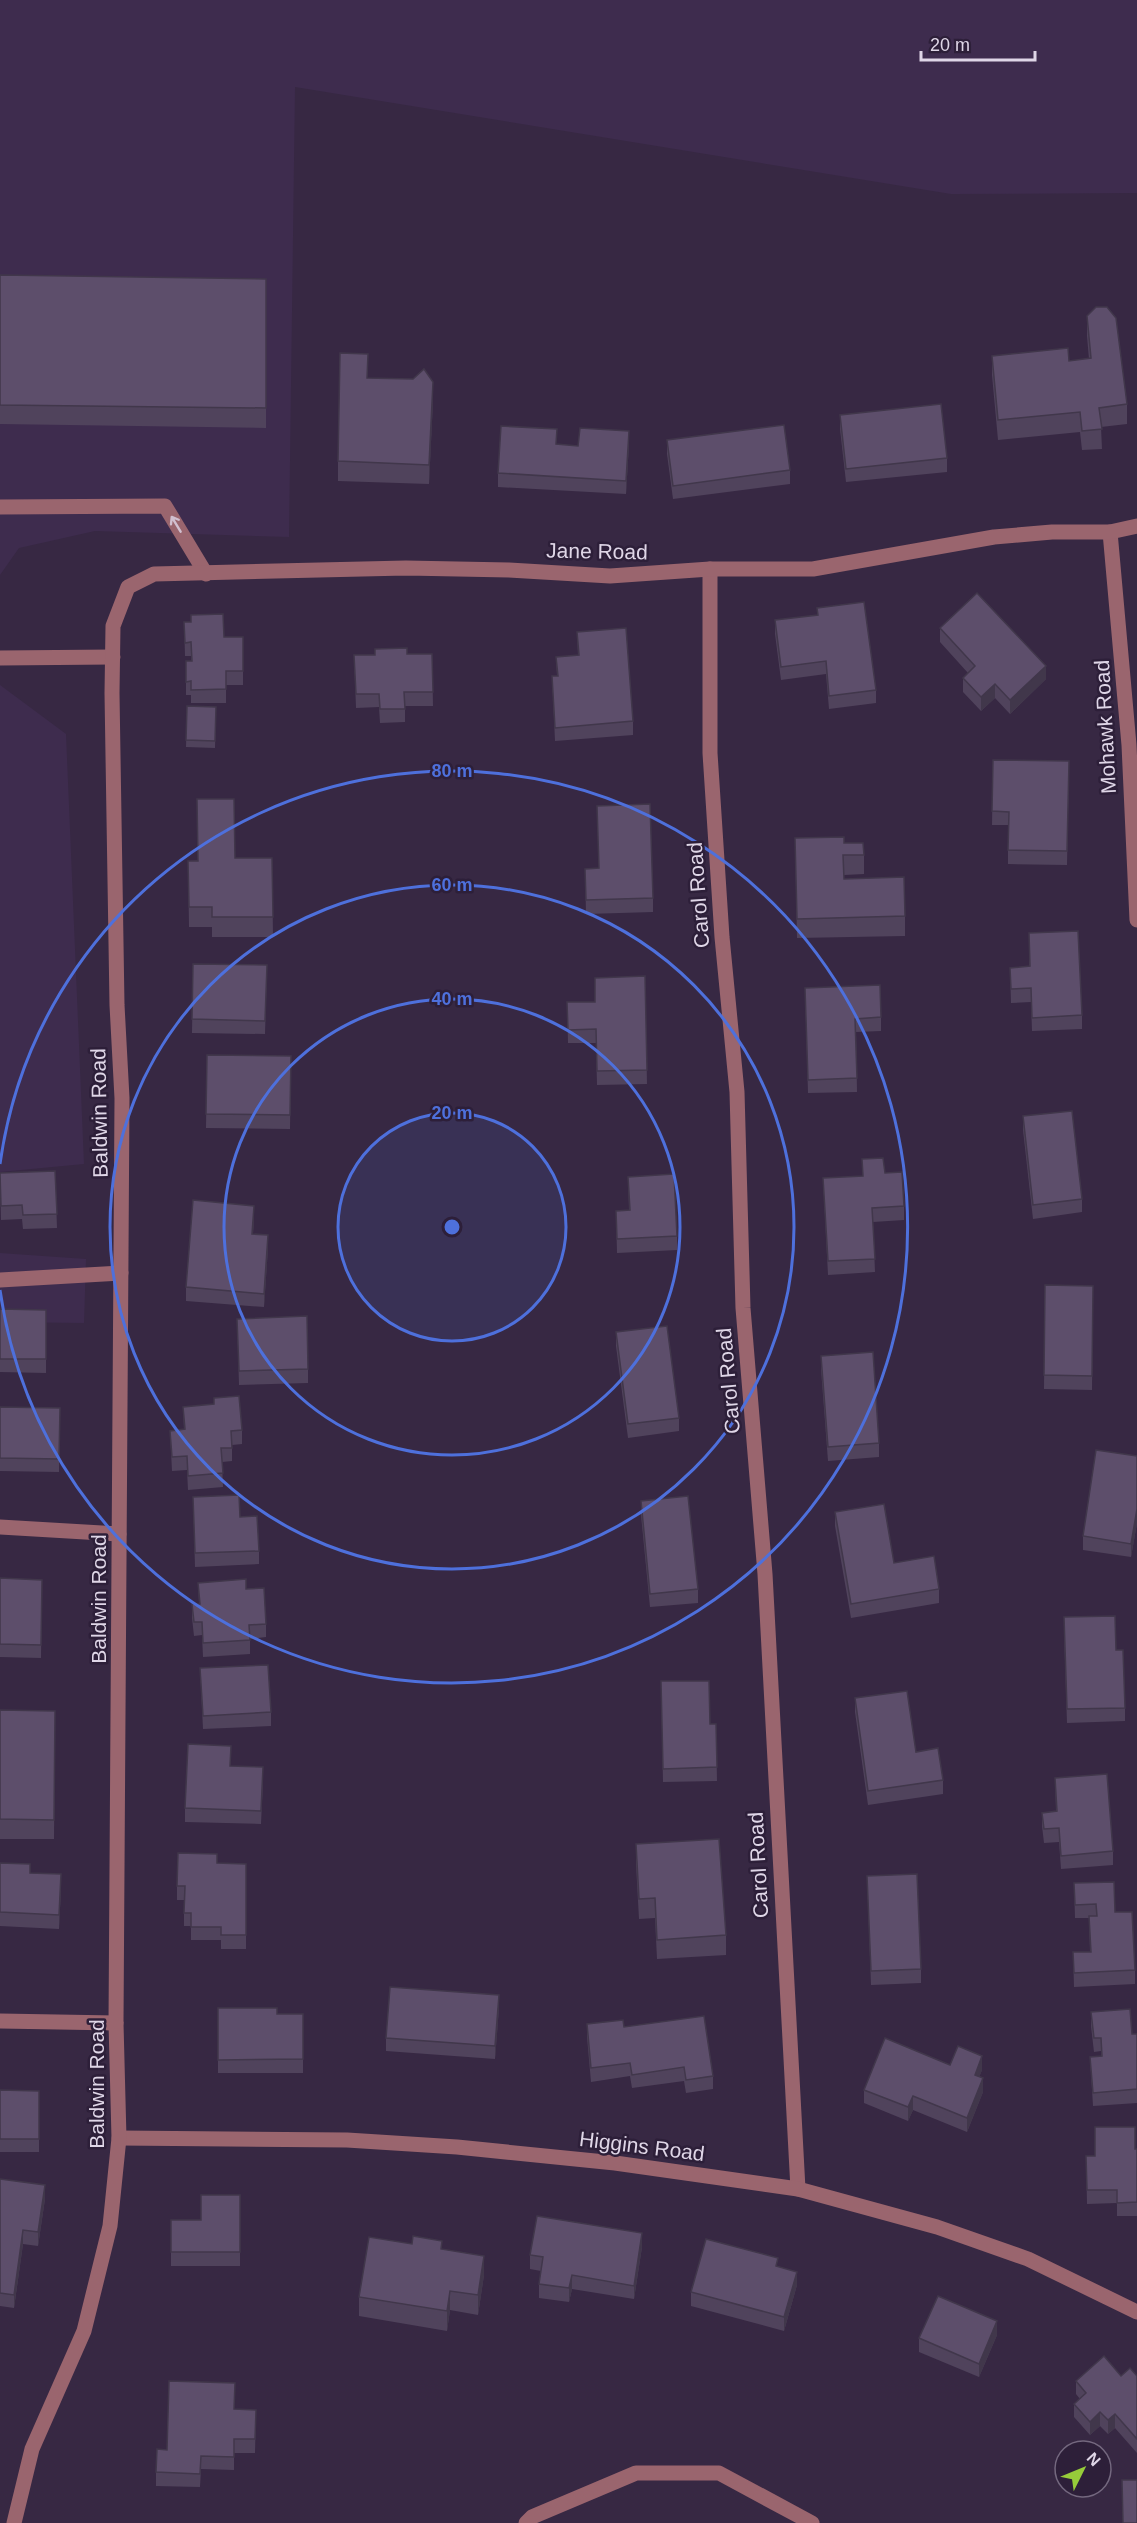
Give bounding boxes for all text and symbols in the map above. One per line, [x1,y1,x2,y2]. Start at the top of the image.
scale bar [921,24,1035,62]
text: 20 m [930,35,970,55]
one-way arrow [170,516,182,533]
street label: Jane Road [546,539,648,563]
street label: Mohawk Road [1090,659,1120,795]
text: 80 m [431,761,473,781]
street label: Carol Road [683,841,713,949]
text: 60 m [431,875,473,895]
text: 40 m [431,989,473,1009]
street label: Baldwin Road [86,1048,112,1178]
text: 20 m [431,1103,473,1123]
centre of rings [442,1217,462,1237]
street label: Carol Road [712,1327,744,1435]
street label: Baldwin Road [87,1534,110,1664]
street label: Carol Road [744,1811,772,1919]
street label: Baldwin Road [85,2019,108,2149]
street label: Higgins Road [578,2127,706,2165]
north arrow [1053,2439,1113,2499]
text: N [1083,2449,1104,2469]

